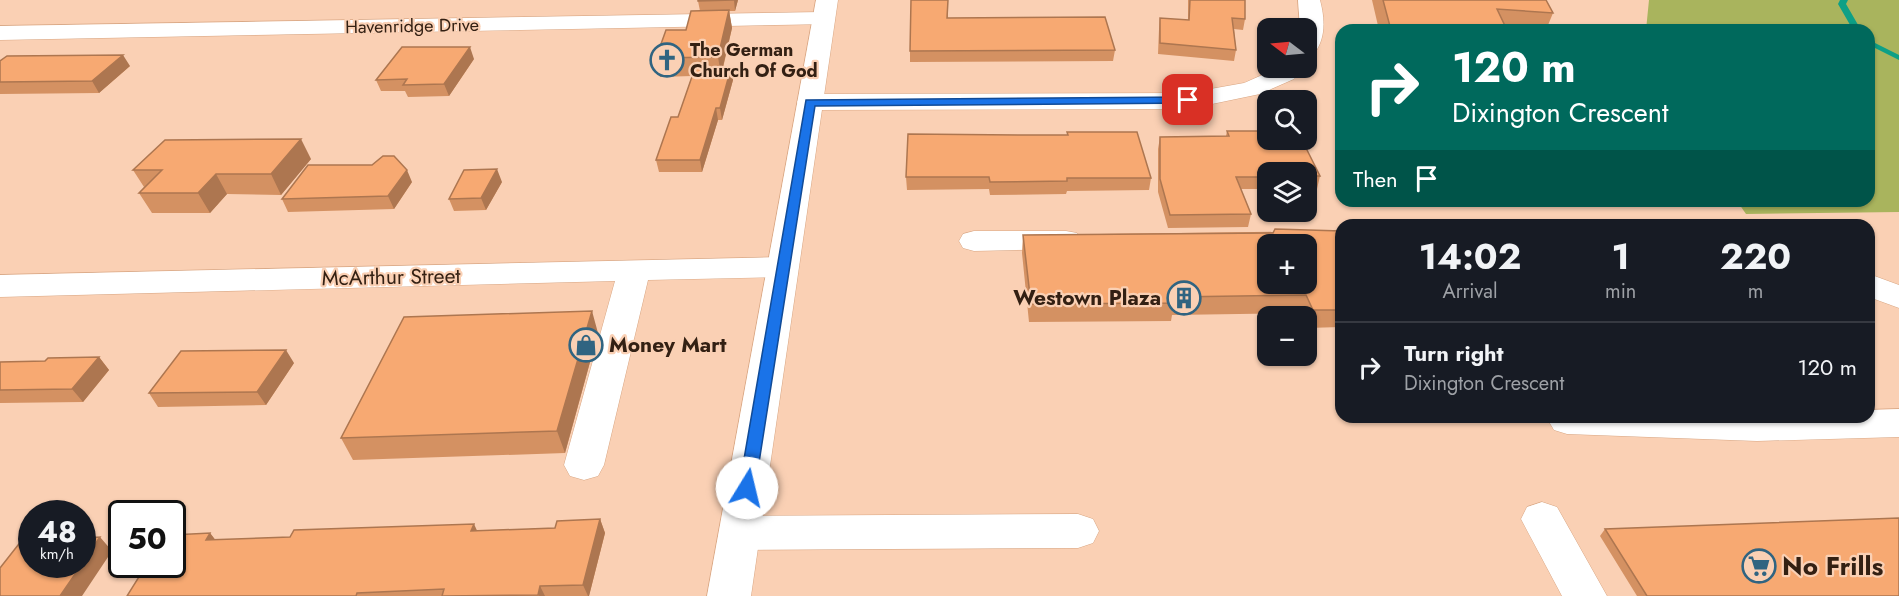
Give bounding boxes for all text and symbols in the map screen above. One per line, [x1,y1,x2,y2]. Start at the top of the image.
street label: Havenridge Drive [345,12,479,40]
north arrow [1257,18,1317,78]
map controls [1257,18,1317,366]
place label: The German Church Of God [690,37,818,84]
text: 120 m [1452,37,1576,98]
church icon: The German Church Of God [649,42,685,78]
icon: right [1353,48,1431,126]
pin [1162,74,1213,125]
icon: arrive [1171,83,1204,116]
button: search [1257,90,1317,150]
text: Dixington Crescent [1452,93,1668,132]
button: layers [1257,162,1317,222]
icon: arrive [1410,162,1443,195]
text: Then [1353,163,1398,195]
text: 14:02 [1419,230,1521,282]
text: 1 [1612,230,1630,282]
text: 220 [1720,230,1791,282]
button: + [1257,234,1317,294]
street label: McArthur Street [321,261,461,293]
text: Arrival [1442,277,1498,306]
text: min [1605,277,1636,306]
text: m [1748,277,1763,306]
building icon: Westown Plaza [1166,280,1202,316]
place label: Westown Plaza [1013,283,1161,313]
button: − [1257,306,1317,366]
shop icon: Money Mart [568,327,604,363]
place label: Money Mart [609,330,727,360]
text: Turn right [1404,337,1504,369]
icon: right [1353,351,1386,384]
text: 120 m [1798,351,1857,383]
text: Dixington Crescent [1404,369,1564,398]
position arrow [715,456,779,520]
speed limit sign: 50 [108,500,186,578]
text: 48 [37,510,77,553]
text: km/h [40,543,74,565]
place label: No Frills [1782,547,1884,585]
supermarket icon: No Frills [1741,548,1777,584]

